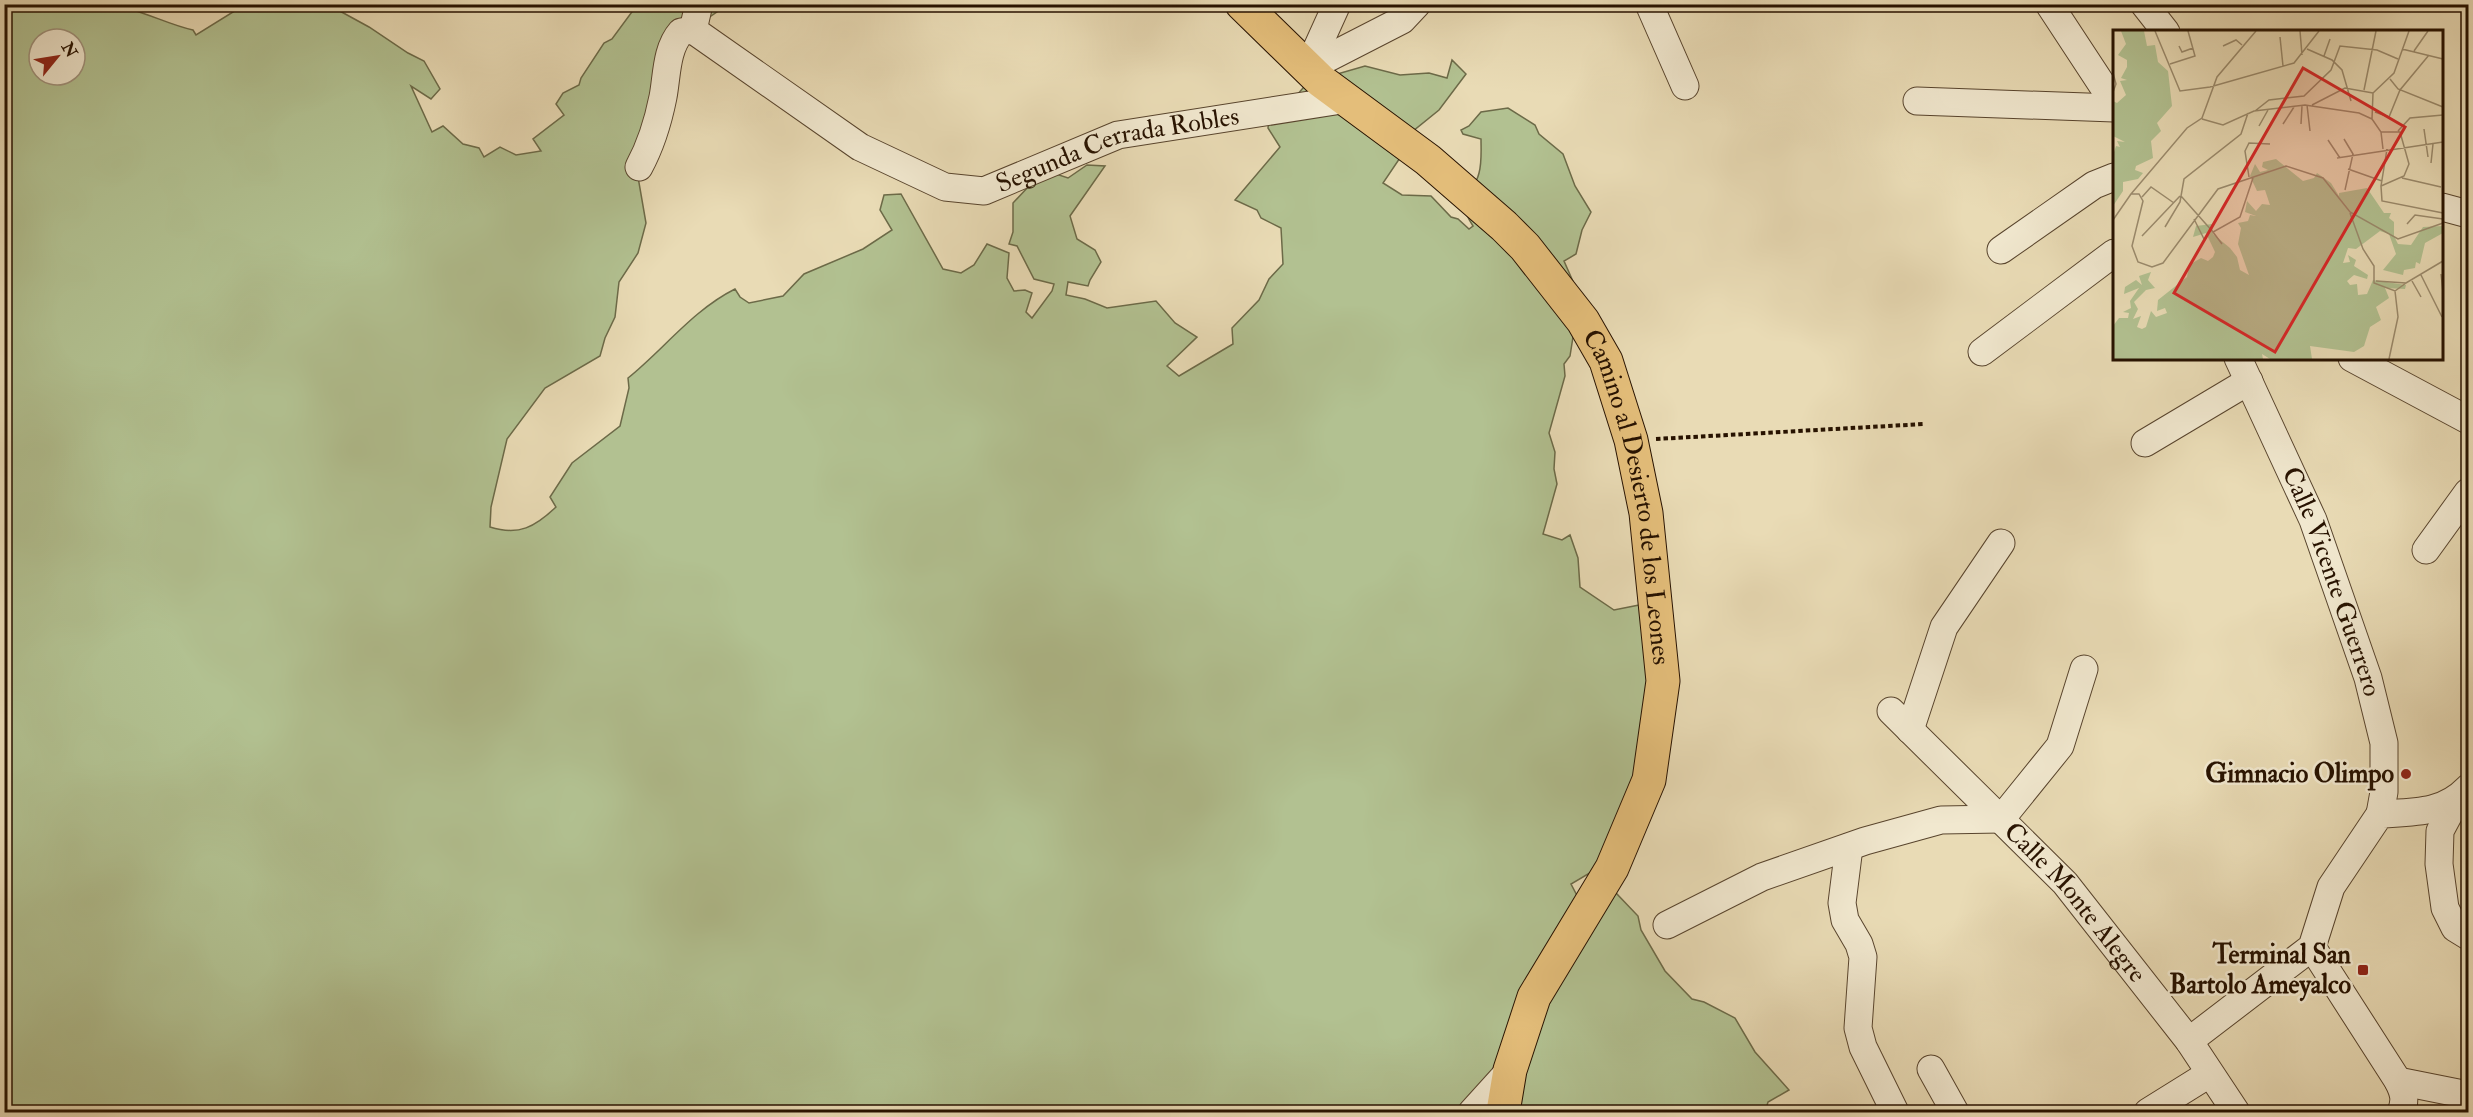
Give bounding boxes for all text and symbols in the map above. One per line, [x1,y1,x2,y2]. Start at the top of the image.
north arrow [27,27,87,87]
inset map [2113,30,2443,360]
text: N [56,38,82,62]
street label: Segunda Cerrada Robles [991,100,1241,200]
street label: Camino al Desierto de los Leones [1575,324,1677,667]
street label: Calle Vicente Guerrero [2275,462,2388,700]
place label: Gimnacio Olimpo [2205,758,2394,791]
marker: Gimnacio Olimpo [2399,767,2413,781]
street label: Calle Monte Alegre [1997,816,2153,989]
place label: Terminal San Bartolo Ameyalco [2169,939,2352,1002]
marker: Terminal San Bartolo Ameyalco [2356,963,2370,977]

